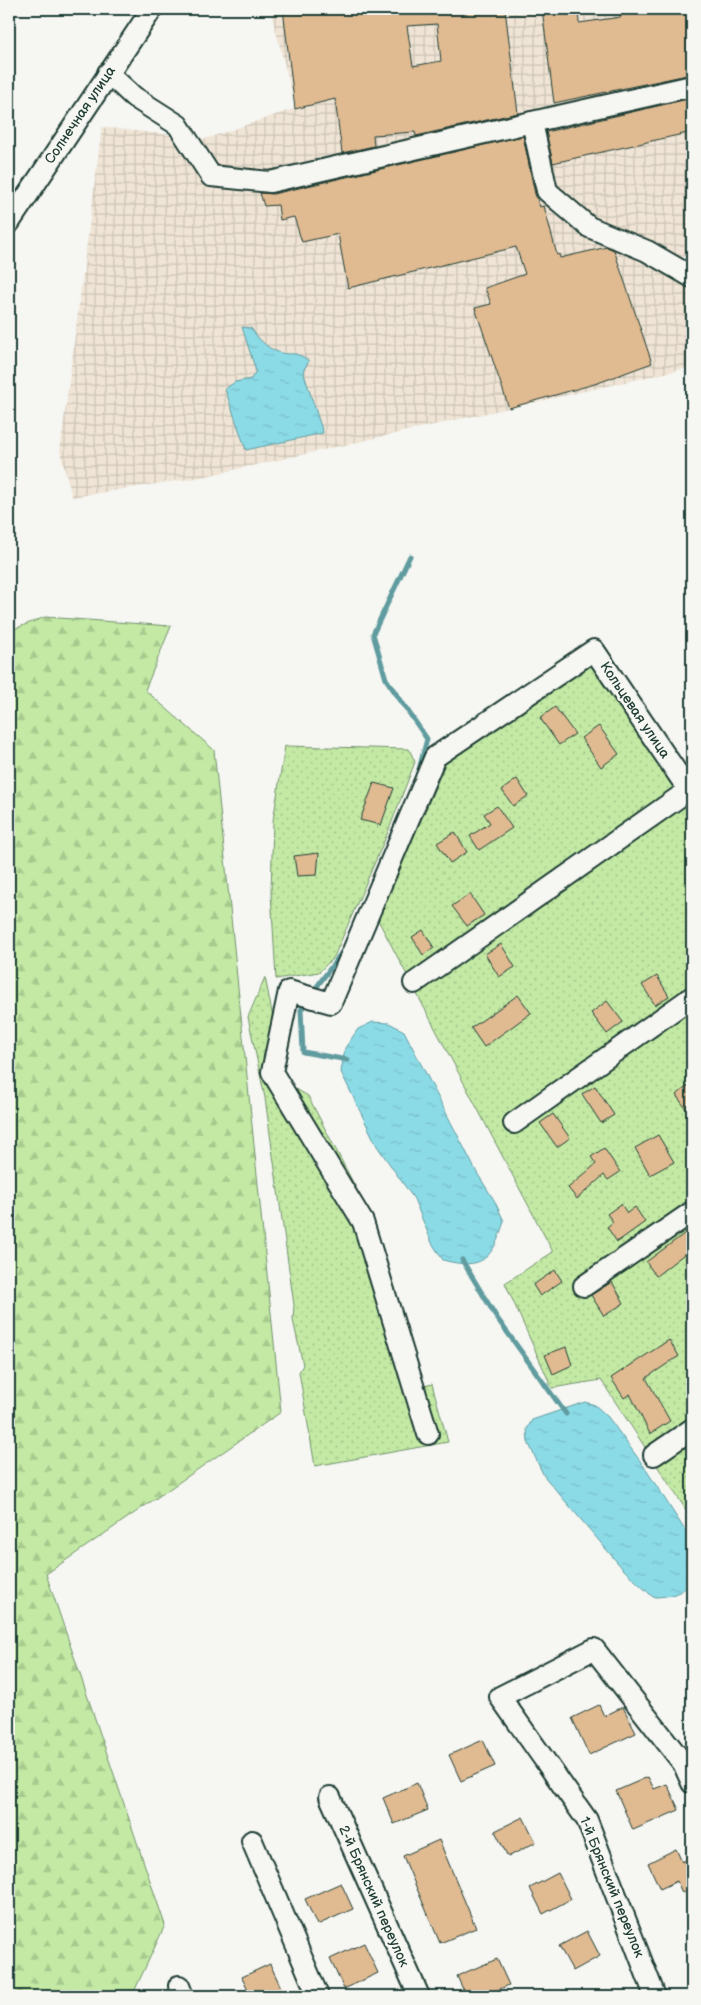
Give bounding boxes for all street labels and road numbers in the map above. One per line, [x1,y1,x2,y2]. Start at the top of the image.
street label: Солнечная улица [41,62,119,167]
street label: Кольцевая улица [596,658,674,762]
street label: 1-й Брянский переулок [576,1814,648,1960]
street label: 2-й Брянский переулок [335,1823,413,1970]

